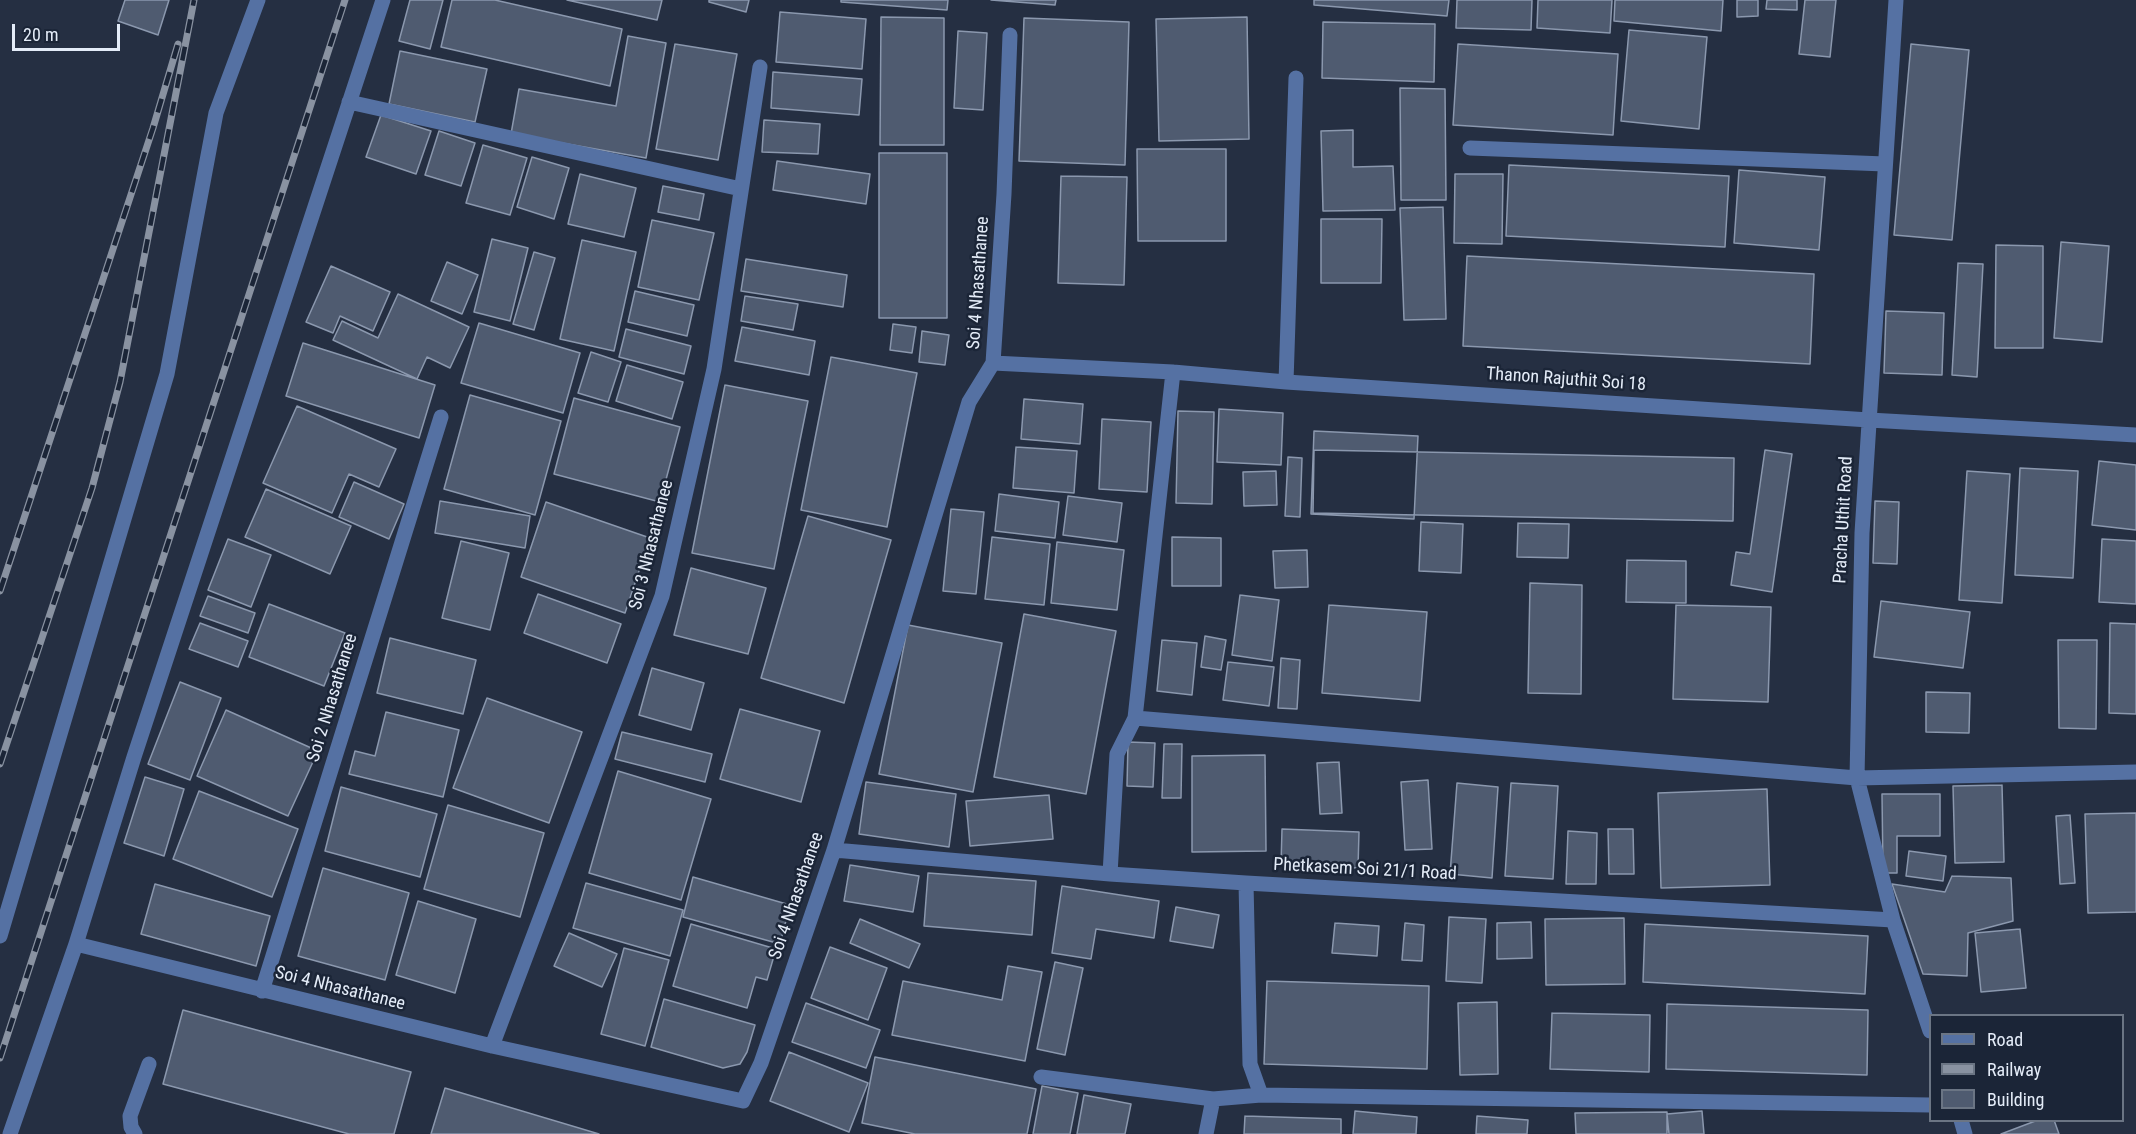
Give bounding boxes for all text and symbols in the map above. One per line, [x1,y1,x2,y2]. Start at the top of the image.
scale bar [15,12,123,50]
text: 20 m [23,24,58,45]
street label: Soi 4 Nhasathanee [964,216,994,350]
street label: Thanon Rajuthit Soi 18 [1485,364,1647,396]
street label: Pracha Uthit Road [1830,456,1858,584]
street label: Soi 3 Nhasathanee [625,478,679,612]
street label: Soi 2 Nhasathanee [303,631,363,765]
street label: Soi 4 Nhasathanee [765,830,829,962]
street label: Phetkasem Soi 21/1 Road [1273,854,1457,886]
street label: Soi 4 Nhasathanee [273,962,407,1016]
legend [1929,1014,2124,1122]
text: Road [1987,1029,2023,1050]
text: Railway [1987,1059,2041,1080]
text: Building [1987,1089,2044,1110]

